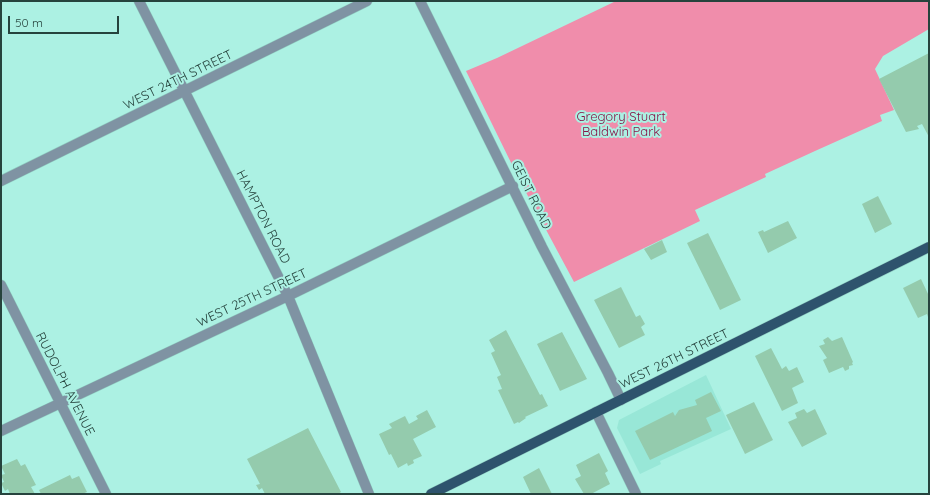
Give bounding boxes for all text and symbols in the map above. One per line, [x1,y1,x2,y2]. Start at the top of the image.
scale bar [10,8,121,34]
text: 50 m [15,15,43,30]
street label: WEST 24TH STREET [121,47,235,113]
park label: Gregory Stuart Baldwin Park [576,109,666,140]
street label: GEIST ROAD [508,158,554,232]
street label: HAMPTON ROAD [233,168,293,266]
street label: WEST 25TH STREET [194,266,310,330]
street label: WEST 26TH STREET [617,326,731,392]
street label: RUDOLPH AVENUE [32,330,98,438]

